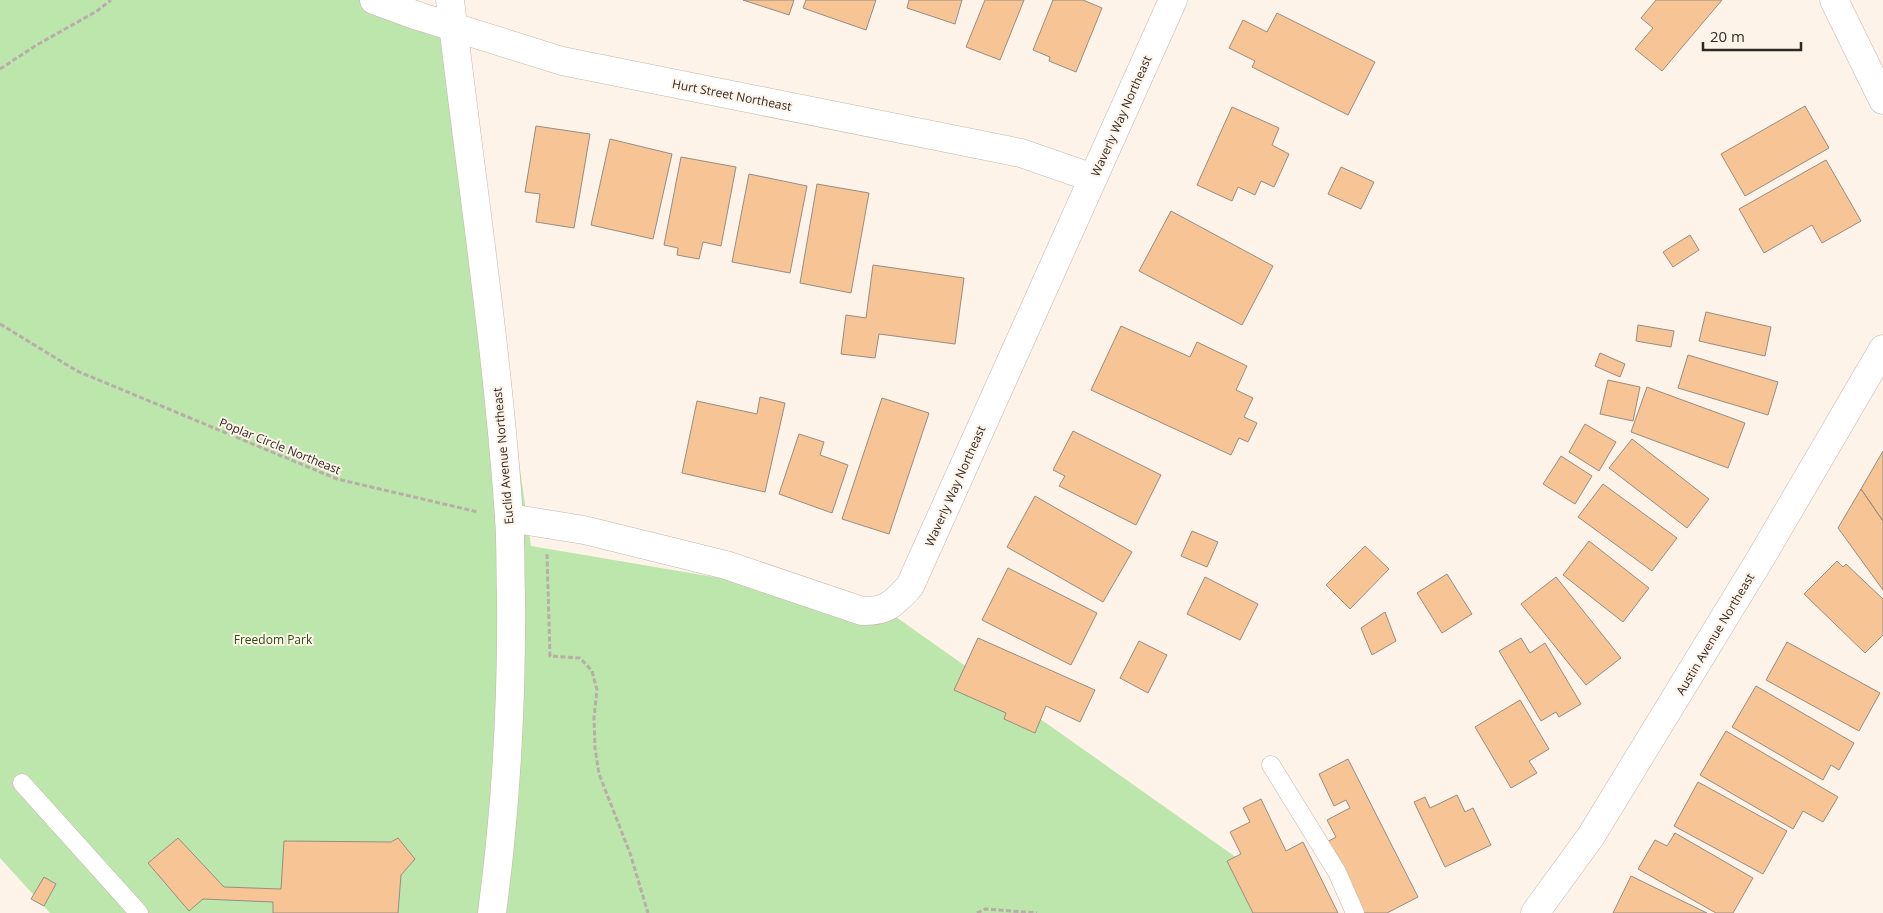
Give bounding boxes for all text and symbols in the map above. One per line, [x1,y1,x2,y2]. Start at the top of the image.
scale bar [1703,20,1800,52]
text: 20 m [1710,26,1745,46]
street label: Waverly Way Northeast [1087,53,1155,179]
street label: Hurt Street Northeast [671,75,793,115]
street label: Euclid Avenue Northeast [489,387,517,525]
street label: Poplar Circle Northeast [217,414,343,478]
street label: Waverly Way Northeast [921,423,989,549]
street label: Austin Avenue Northeast [1672,570,1758,698]
park label: Freedom Park [234,631,313,648]

